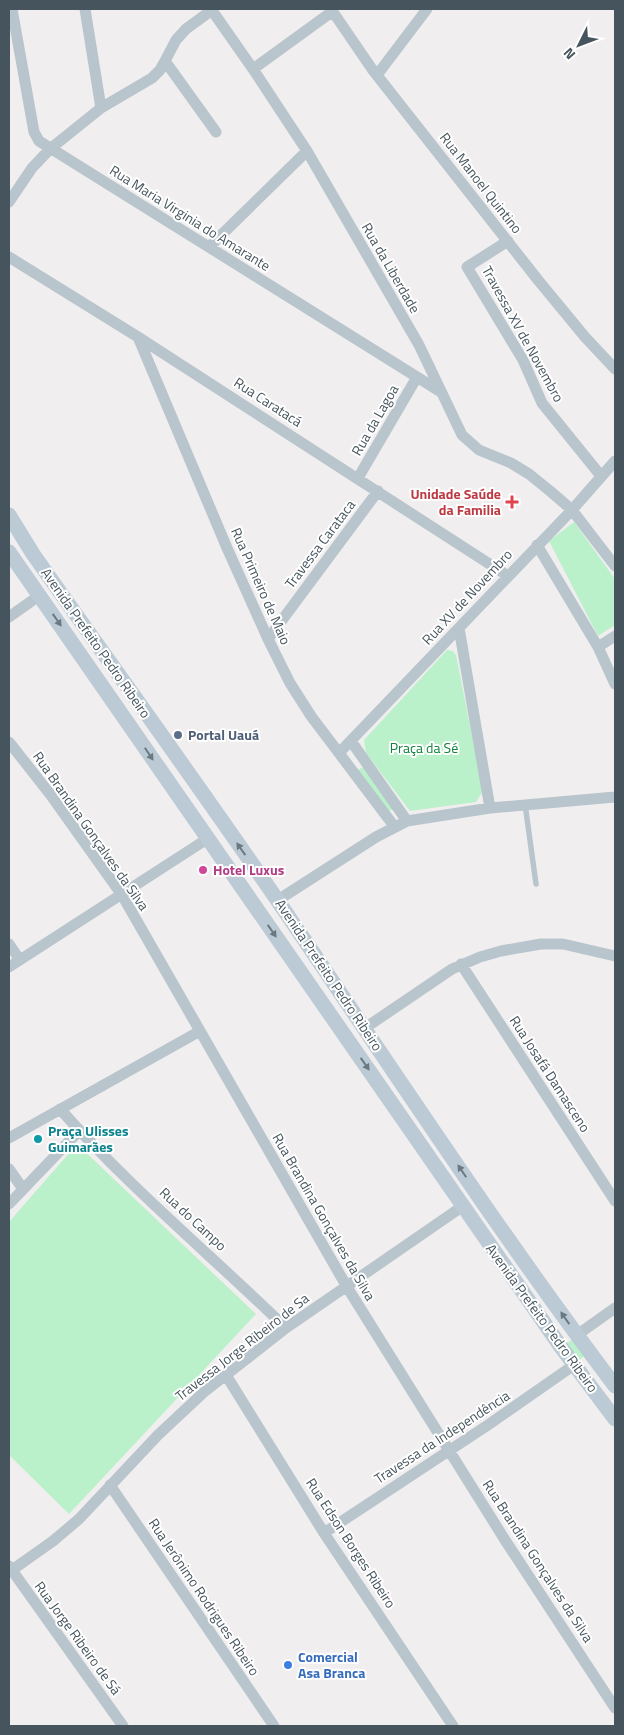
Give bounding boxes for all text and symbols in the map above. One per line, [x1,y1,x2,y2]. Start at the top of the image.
north arrow [554,20,604,70]
text: N [558,43,580,65]
street label: Rua Manoel Quintino [435,128,528,238]
street label: Rua Maria Virginia do Amarante [106,159,275,276]
street label: Rua da Liberdade [357,219,426,317]
street label: Travessa XV de Novembro [477,262,570,406]
street label: Rua Caratacá [230,372,307,432]
street label: Rua da Lagoa [346,380,403,459]
place label: Unidade Saúde da Familia [410,483,501,520]
street label: Travessa Carataca [279,495,360,592]
marker: Unidade Saúde da Familia [505,495,519,509]
street label: Rua Primeiro de Maio [226,524,297,648]
street label: Rua XV de Novembro [417,544,517,649]
street label: Avenida Prefeito Pedro Ribeiro [36,563,156,722]
one-way arrow [52,613,62,627]
place label: Portal Uauá [188,724,259,745]
marker: Portal Uauá [172,729,184,741]
park label: Praça da Sé [390,737,458,758]
street label: Rua Brandina Gonçalves da Silva [28,747,155,915]
one-way arrow [144,747,154,761]
one-way arrow [236,843,247,856]
place label: Hotel Luxus [213,859,285,880]
marker: Hotel Luxus [197,864,209,876]
street label: Avenida Prefeito Pedro Ribeiro [271,895,388,1055]
one-way arrow [267,924,277,938]
street label: Rua Josafá Damasceno [505,1011,596,1136]
one-way arrow [360,1057,370,1071]
place label: Praça Ulisses Guimarães [48,1120,129,1157]
street label: Rua Brandina Gonçalves da Silva [268,1129,381,1304]
marker: Praça Ulisses Guimarães [32,1133,44,1145]
one-way arrow [457,1164,467,1178]
street label: Rua do Campo [155,1182,232,1255]
street label: Avenida Prefeito Pedro Ribeiro [481,1239,604,1396]
street label: Travessa Jorge Ribeiro de Sa [170,1288,313,1406]
one-way arrow [560,1312,571,1325]
street label: Travessa da Independência [370,1385,514,1488]
street label: Rua Edson Borges Ribeiro [301,1473,401,1612]
street label: Rua Brandina Gonçalves da Silva [478,1475,599,1646]
street label: Rua Jerônimo Rodrigues Ribeiro [144,1514,265,1680]
street label: Rua Jorge Ribeiro de Sá [30,1576,127,1699]
place label: Comercial Asa Branca [298,1646,365,1683]
marker: Comercial Asa Branca [282,1659,294,1671]

